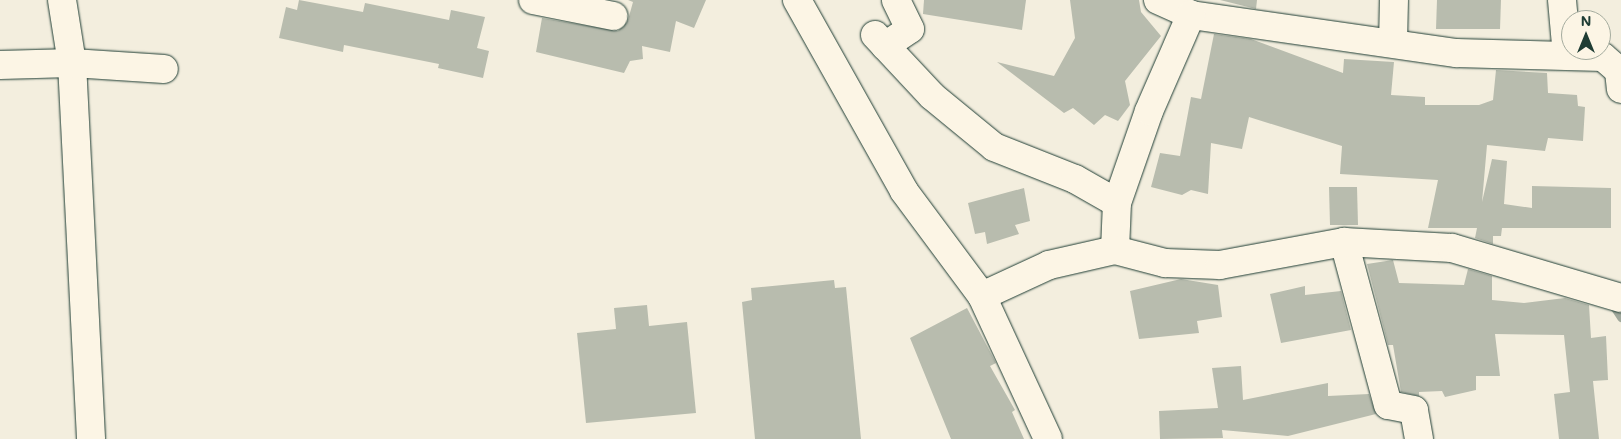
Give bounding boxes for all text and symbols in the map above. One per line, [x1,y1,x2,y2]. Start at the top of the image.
north arrow [1561,10,1611,60]
text: N [1581,11,1591,30]

